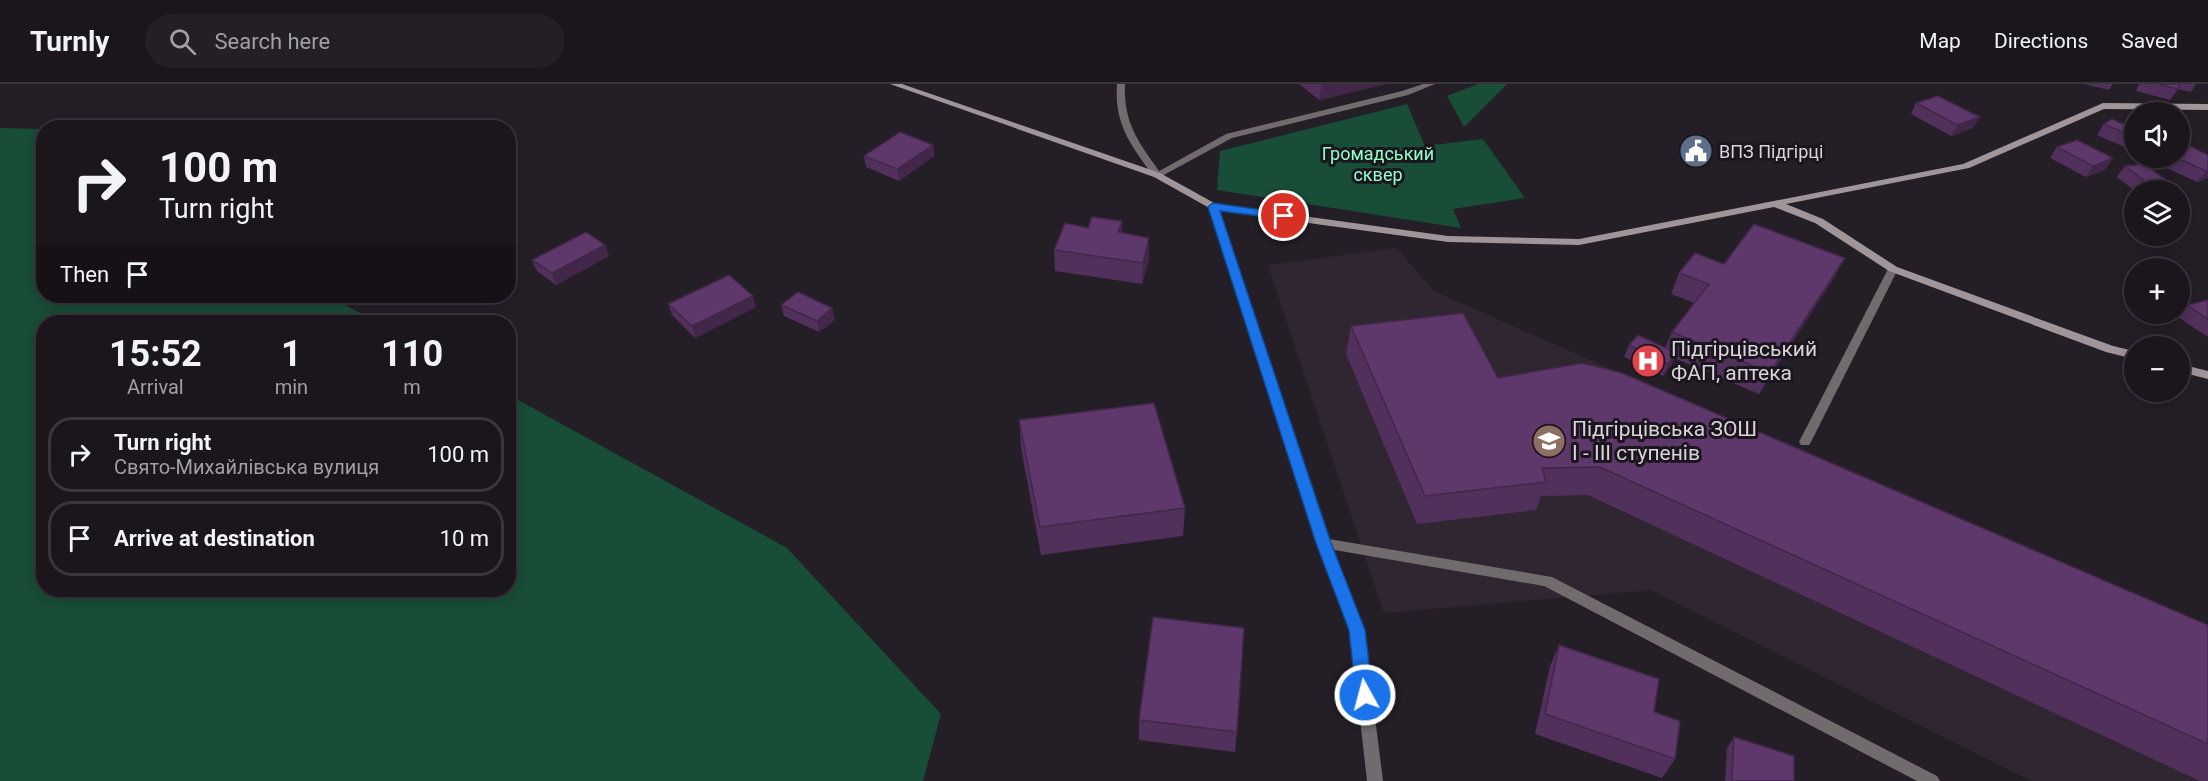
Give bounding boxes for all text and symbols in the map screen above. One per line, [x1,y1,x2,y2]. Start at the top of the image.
search box [145,14,565,68]
text: Turnly [30,25,109,58]
icon: search [166,25,199,58]
text: Search here [214,29,330,54]
text: Map [1919,29,1961,53]
text: Directions [1994,29,2088,53]
text: Saved [2121,29,2178,53]
map controls [2124,102,2190,402]
button: sound [2124,102,2190,168]
public building icon: ВПЗ Підгірці [1678,133,1714,169]
place label: ВПЗ Підгірці [1719,141,1823,162]
text: 100 m [159,143,278,192]
park label: Громадський сквер [1322,143,1434,185]
icon: right [60,144,138,222]
button: layers [2124,180,2190,246]
pin [1258,190,1309,241]
text: Turn right [159,193,274,225]
icon: arrive [1267,199,1300,232]
icon: arrive [121,258,154,291]
button: + [2124,258,2190,324]
text: Then [60,262,109,287]
text: 15:52 [109,333,202,375]
text: 1 [281,333,302,375]
text: 110 [381,333,443,375]
button: − [2124,336,2190,402]
place label: Підгірцівський ФАП, аптека [1671,337,1817,385]
hospital icon: Підгірцівський ФАП, аптека [1630,343,1666,379]
text: Arrival [127,375,184,399]
text: min [275,375,308,399]
text: m [403,375,421,399]
place label: Підгірцівська ЗОШ І - ІІІ ступенів [1572,417,1757,465]
school or university icon: Підгірцівська ЗОШ І - ІІІ ступенів [1531,423,1567,459]
text: Turn right [114,430,211,455]
icon: right [63,438,96,471]
text: 100 m [427,442,489,467]
text: Свято-Михайлівська вулиця [114,455,379,479]
icon: arrive [63,522,96,555]
text: Arrive at destination [114,526,315,551]
text: 10 m [440,526,489,551]
position arrow [1333,663,1397,727]

